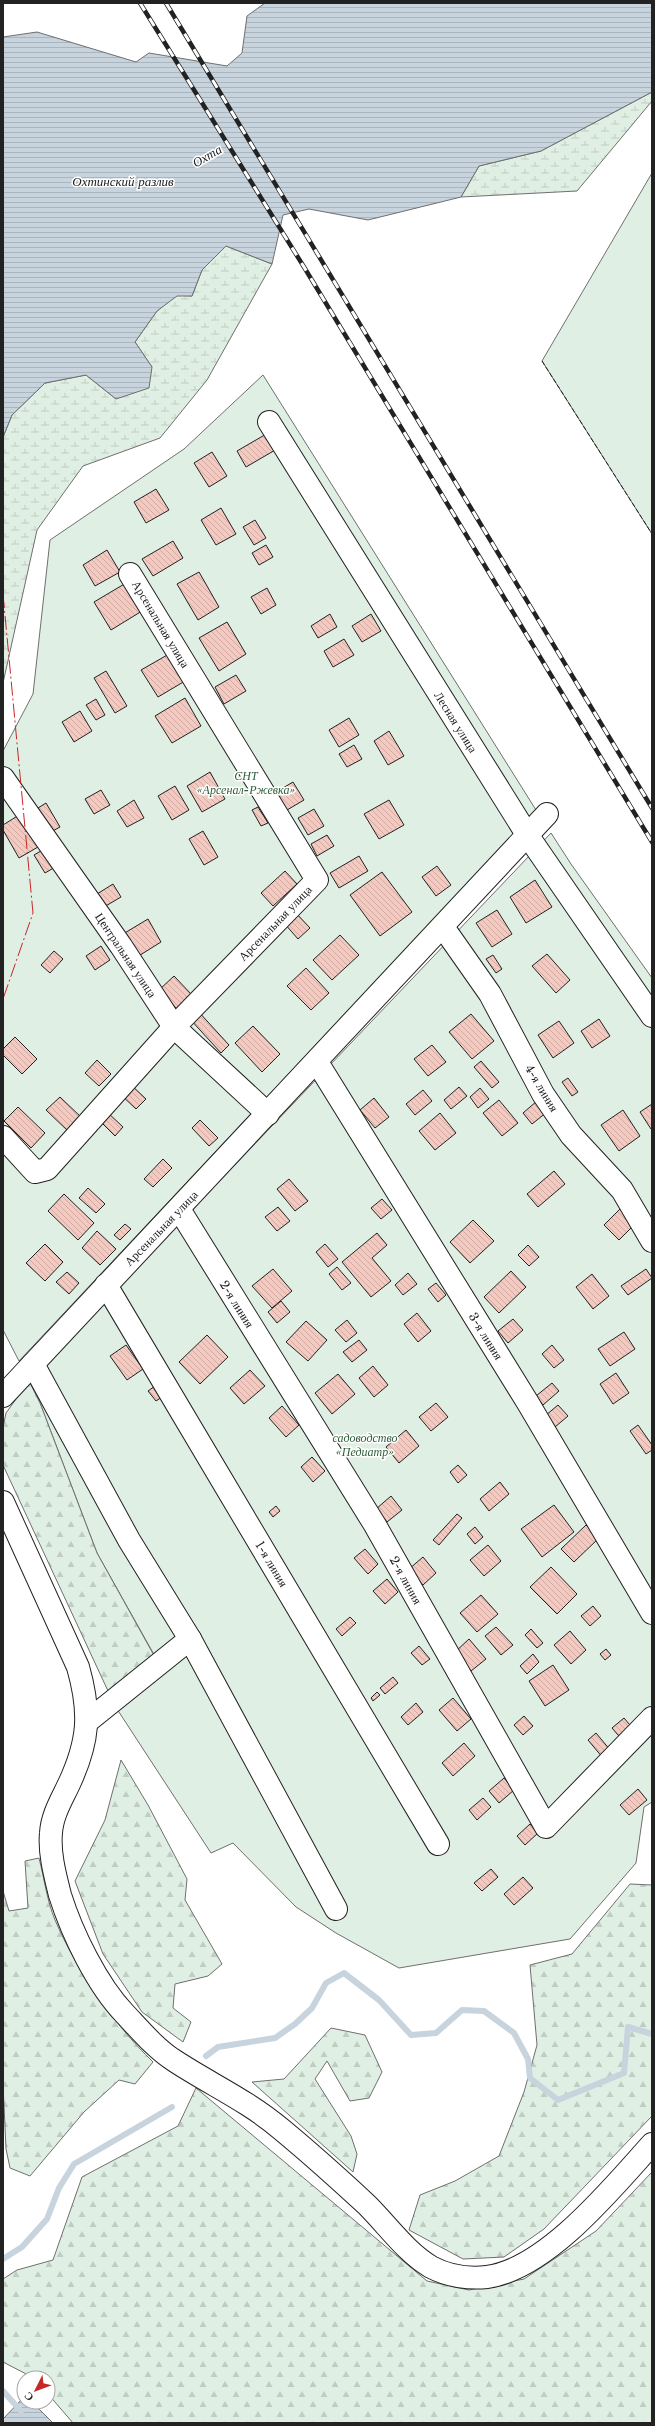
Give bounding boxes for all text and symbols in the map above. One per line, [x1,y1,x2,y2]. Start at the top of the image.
water label: Охта [189,141,225,171]
water label: Охтинский разлив [72,173,174,190]
street label: Арсенальная улица [129,578,193,671]
street label: Лесная улица [431,689,481,756]
park label: СНТ «Арсенал-Ржевка» [197,768,295,797]
street label: Арсенальная улица [235,882,315,964]
street label: Центральная улица [92,910,160,1001]
street label: 4-я линия [522,1062,562,1115]
street label: Арсенальная улица [121,1187,201,1269]
street label: 2-я линия [217,1278,258,1331]
street label: 3-я линия [466,1310,507,1363]
park label: садоводство «Педиатр» [332,1430,398,1459]
street label: 1-я линия [253,1538,292,1590]
street label: 2-я линия [387,1553,426,1607]
north arrow [16,2370,56,2410]
text: С [21,2389,36,2404]

